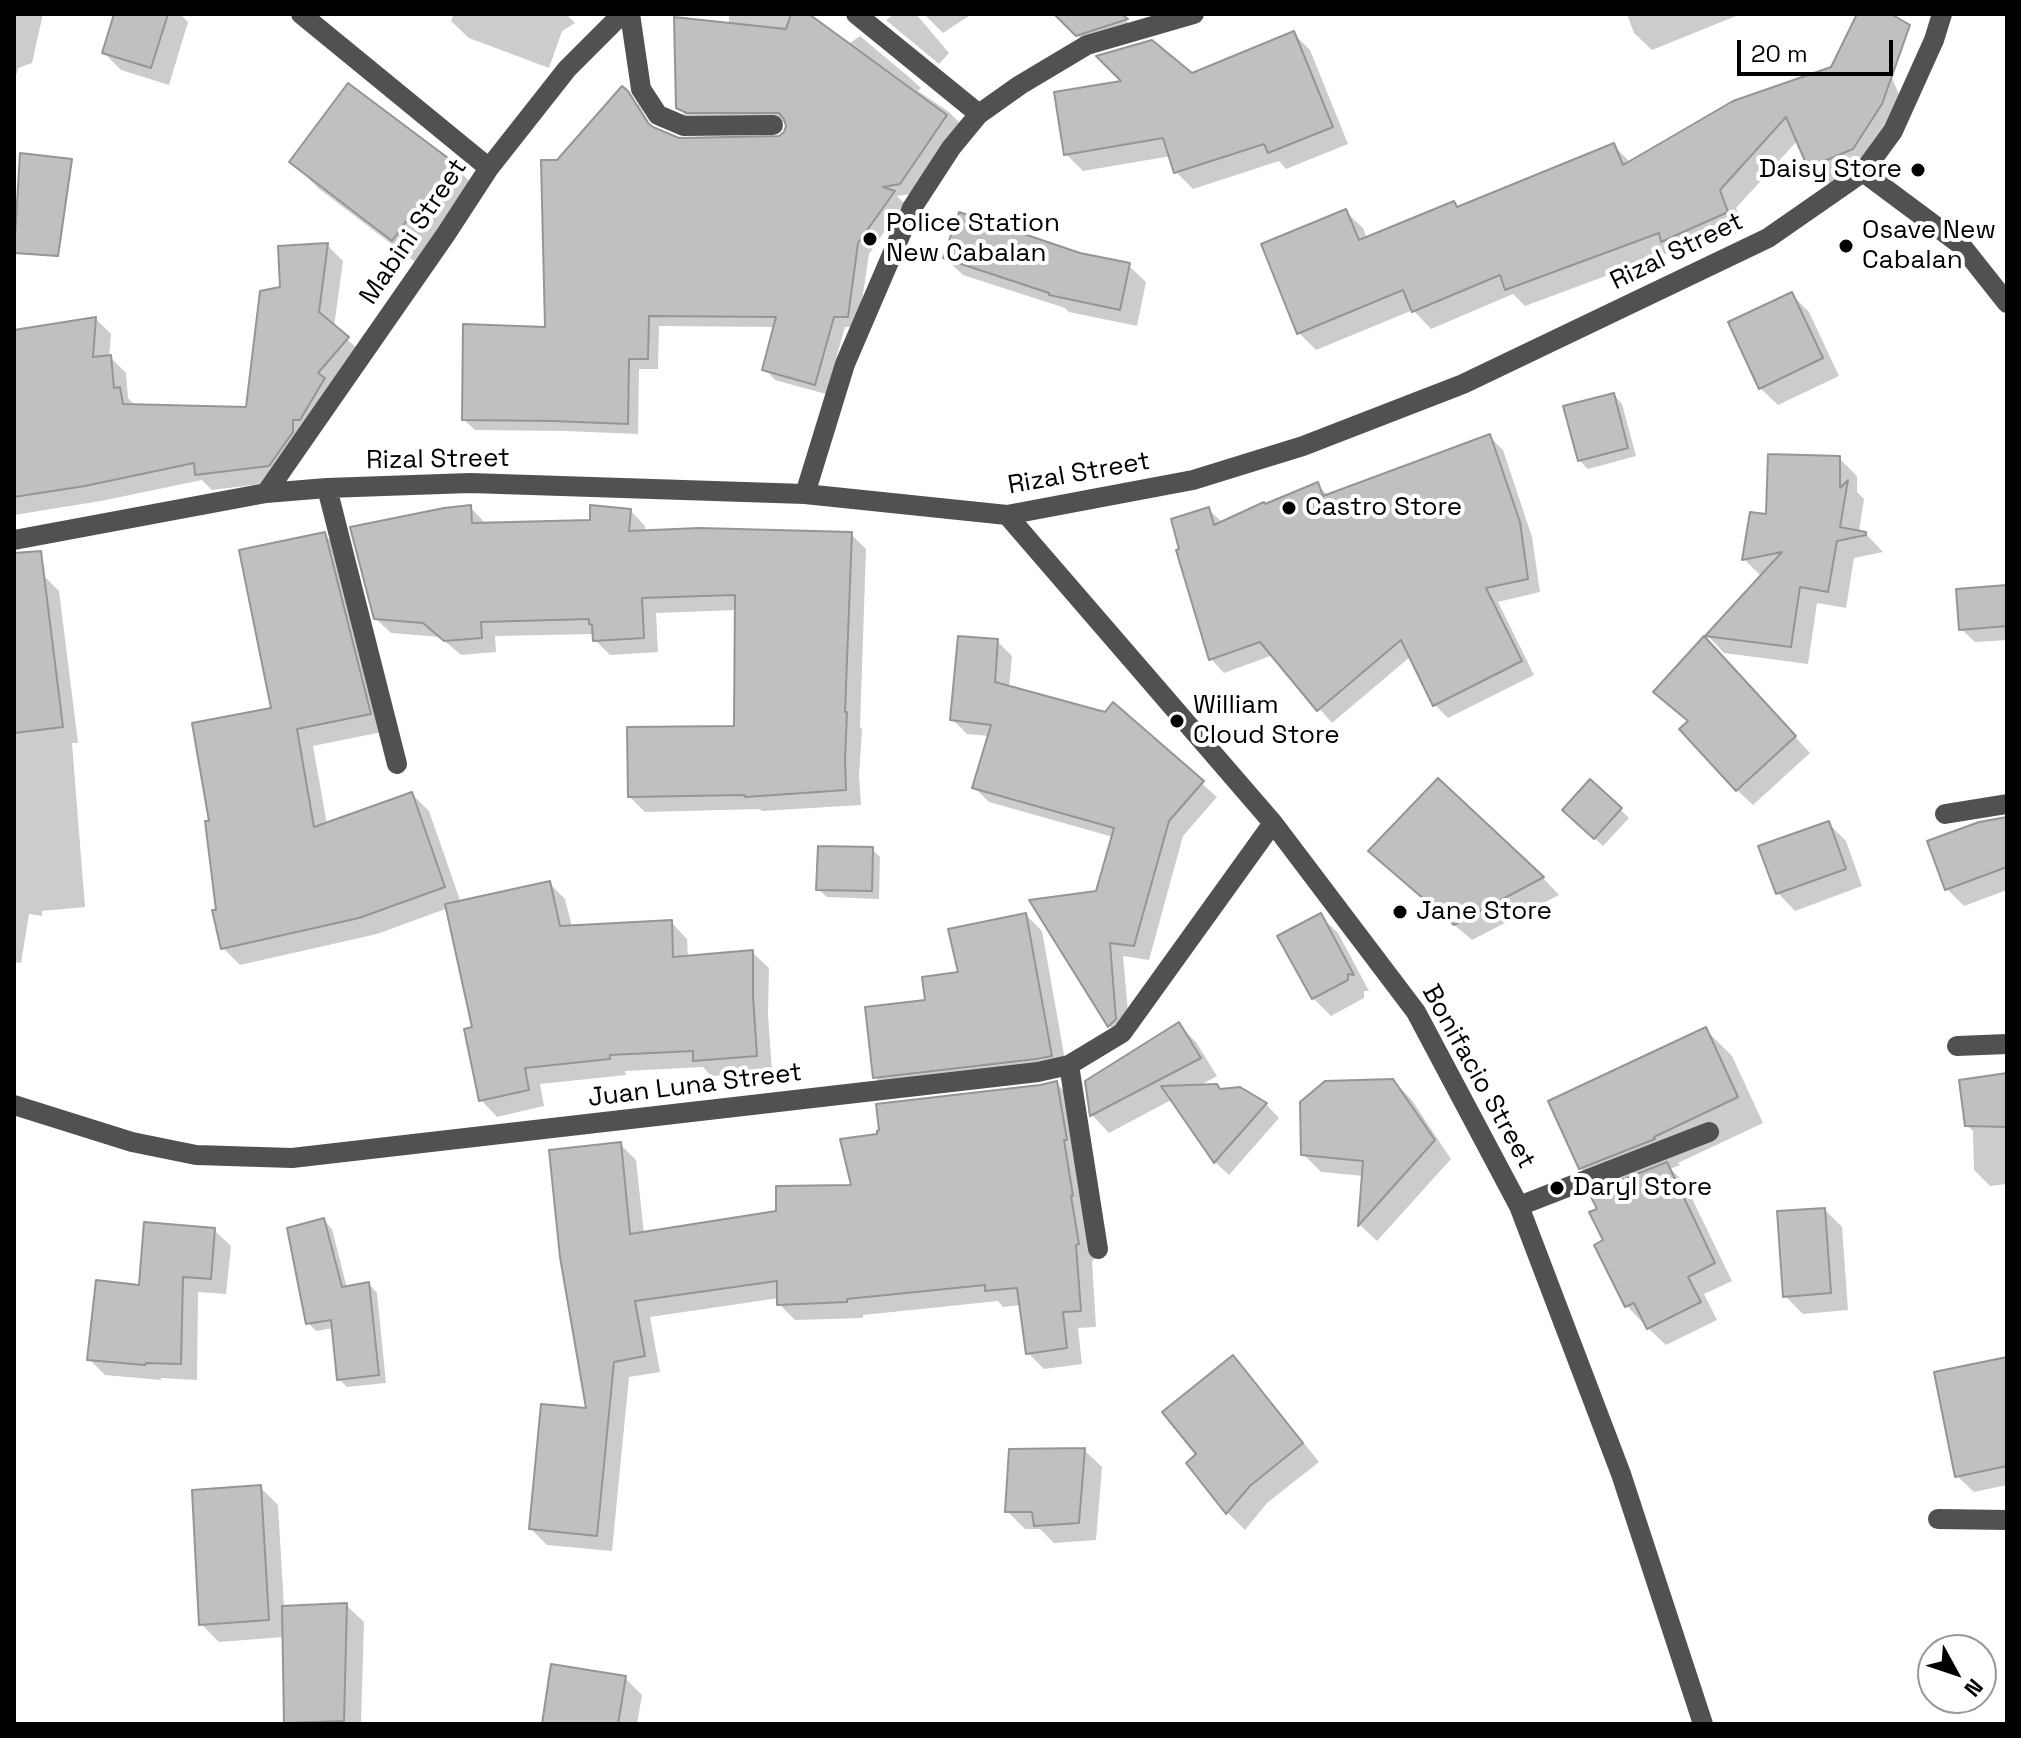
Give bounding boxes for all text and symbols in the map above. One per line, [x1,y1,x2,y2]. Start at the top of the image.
scale bar [1741,24,1897,74]
text: 20 m [1751,38,1808,69]
street label: Mabini Street [354,153,474,311]
place label: Daisy Store [1759,154,1902,186]
marker: Daisy Store [1909,161,1927,179]
street label: Rizal Street [1606,206,1748,298]
place label: Police Station New Cabalan [886,208,1060,270]
place label: Osave New Cabalan [1862,215,1996,276]
marker: Police Station New Cabalan [861,230,879,248]
marker: Osave New Cabalan [1837,237,1855,255]
street label: Rizal Street [366,443,510,477]
street label: Rizal Street [1006,446,1152,502]
place label: Castro Store [1305,492,1462,524]
marker: Castro Store [1280,499,1298,517]
place label: William Cloud Store [1193,690,1340,752]
marker: William Cloud Store [1168,712,1186,730]
place label: Jane Store [1416,896,1552,928]
marker: Jane Store [1391,903,1409,921]
street label: Bonifacio Street [1415,980,1541,1174]
street label: Juan Luna Street [586,1057,804,1115]
place label: Daryl Store [1573,1172,1712,1204]
marker: Daryl Store [1548,1179,1566,1197]
north arrow [1917,1634,1997,1714]
text: N [1958,1673,1989,1703]

